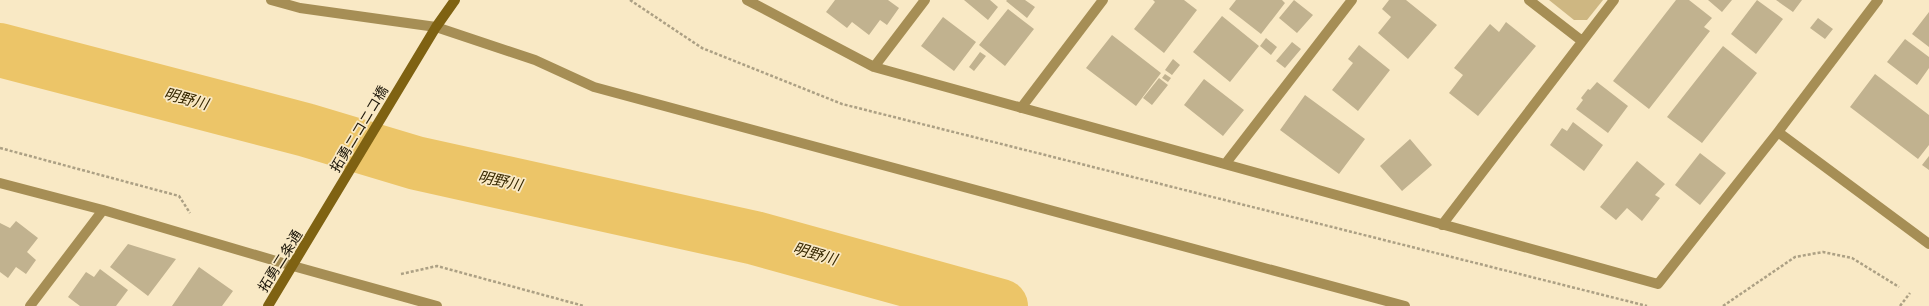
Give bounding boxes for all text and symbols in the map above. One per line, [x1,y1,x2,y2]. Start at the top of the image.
street label: 拓勇ニコニコ橋 [326,82,392,176]
water label: 明野川 [162,84,212,115]
water label: 明野川 [476,167,526,196]
street label: 拓勇二条通 [254,227,306,295]
water label: 明野川 [791,238,841,270]

